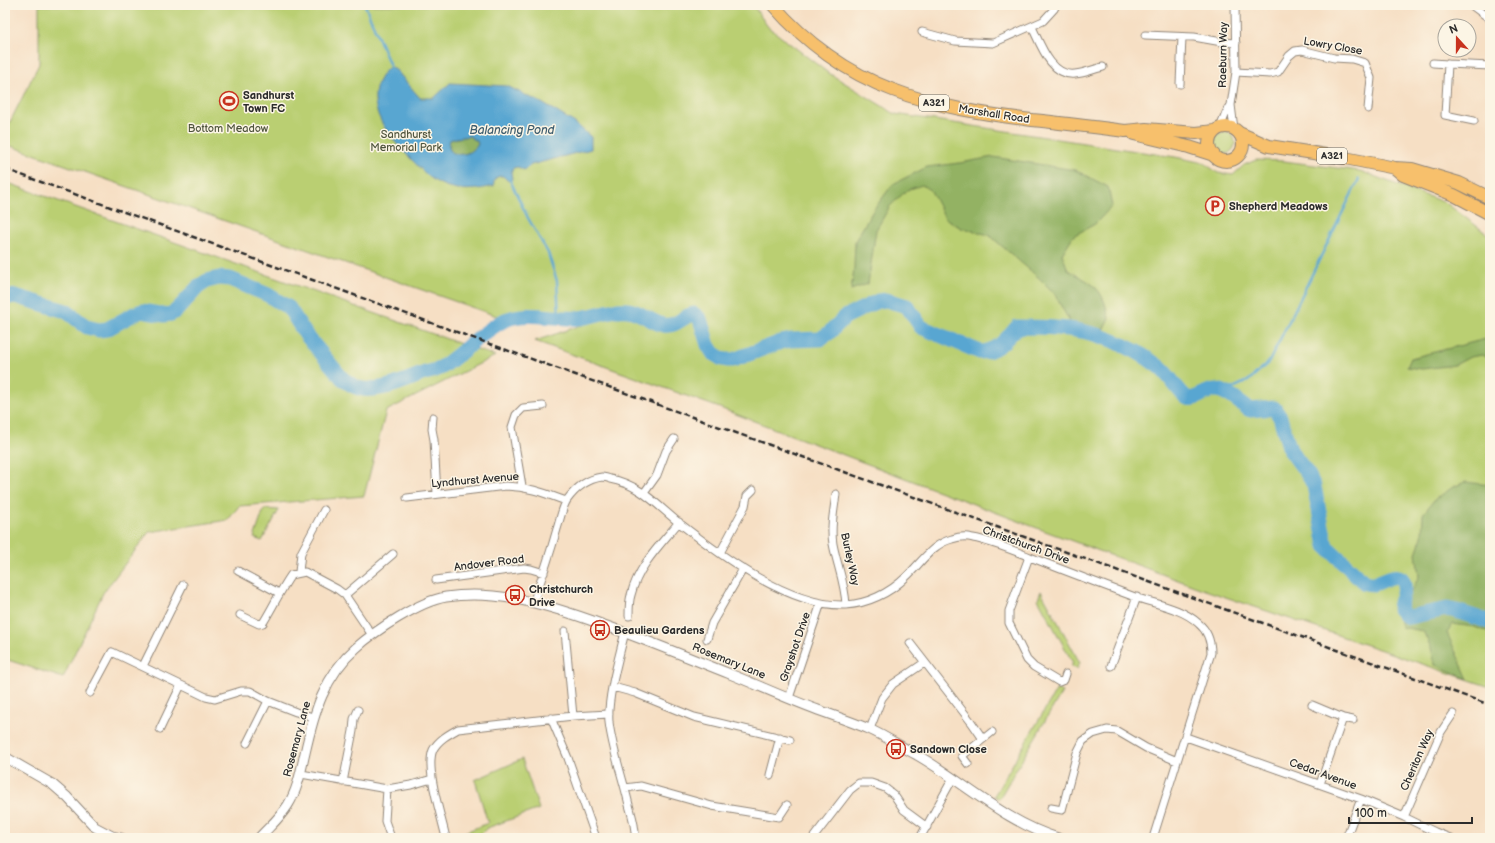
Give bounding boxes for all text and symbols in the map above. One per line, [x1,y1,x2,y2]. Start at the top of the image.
north arrow [1437,18,1477,58]
street label: Raeburn Way [1216,22,1230,88]
text: N [1447,22,1460,37]
street label: Lowry Close [1302,34,1364,58]
place label: Sandhurst Town FC [243,89,294,115]
sports icon: Sandhurst Town FC [218,90,240,112]
road number: A321 [919,95,949,111]
street label: Marshall Road [957,102,1031,126]
park label: Bottom Meadow [188,122,269,135]
water label: Balancing Pond [470,123,556,138]
park label: Sandhurst Memorial Park [370,128,442,154]
road number: A321 [1317,148,1347,164]
parking icon: Shepherd Meadows [1204,195,1226,217]
place label: Shepherd Meadows [1229,200,1328,213]
street label: Lyndhurst Avenue [431,470,520,490]
street label: Christchurch Drive [981,523,1072,567]
street label: Burley Way [838,531,862,587]
street label: Andover Road [453,552,525,574]
place label: Christchurch Drive [529,583,593,609]
bus stop icon: Christchurch Drive [504,584,526,606]
street label: Grayshot Drive [777,610,813,684]
bus stop icon: Beaulieu Gardens [589,619,611,641]
place label: Beaulieu Gardens [614,624,705,637]
street label: Rosemary Lane [690,640,768,682]
street label: Rosemary Lane [281,699,314,778]
street label: Cheriton Way [1398,727,1436,793]
bus stop icon: Sandown Close [885,738,907,760]
place label: Sandown Close [910,743,987,756]
street label: Cedar Avenue [1288,756,1359,792]
scale bar [1349,799,1472,825]
text: 100 m [1355,806,1387,821]

